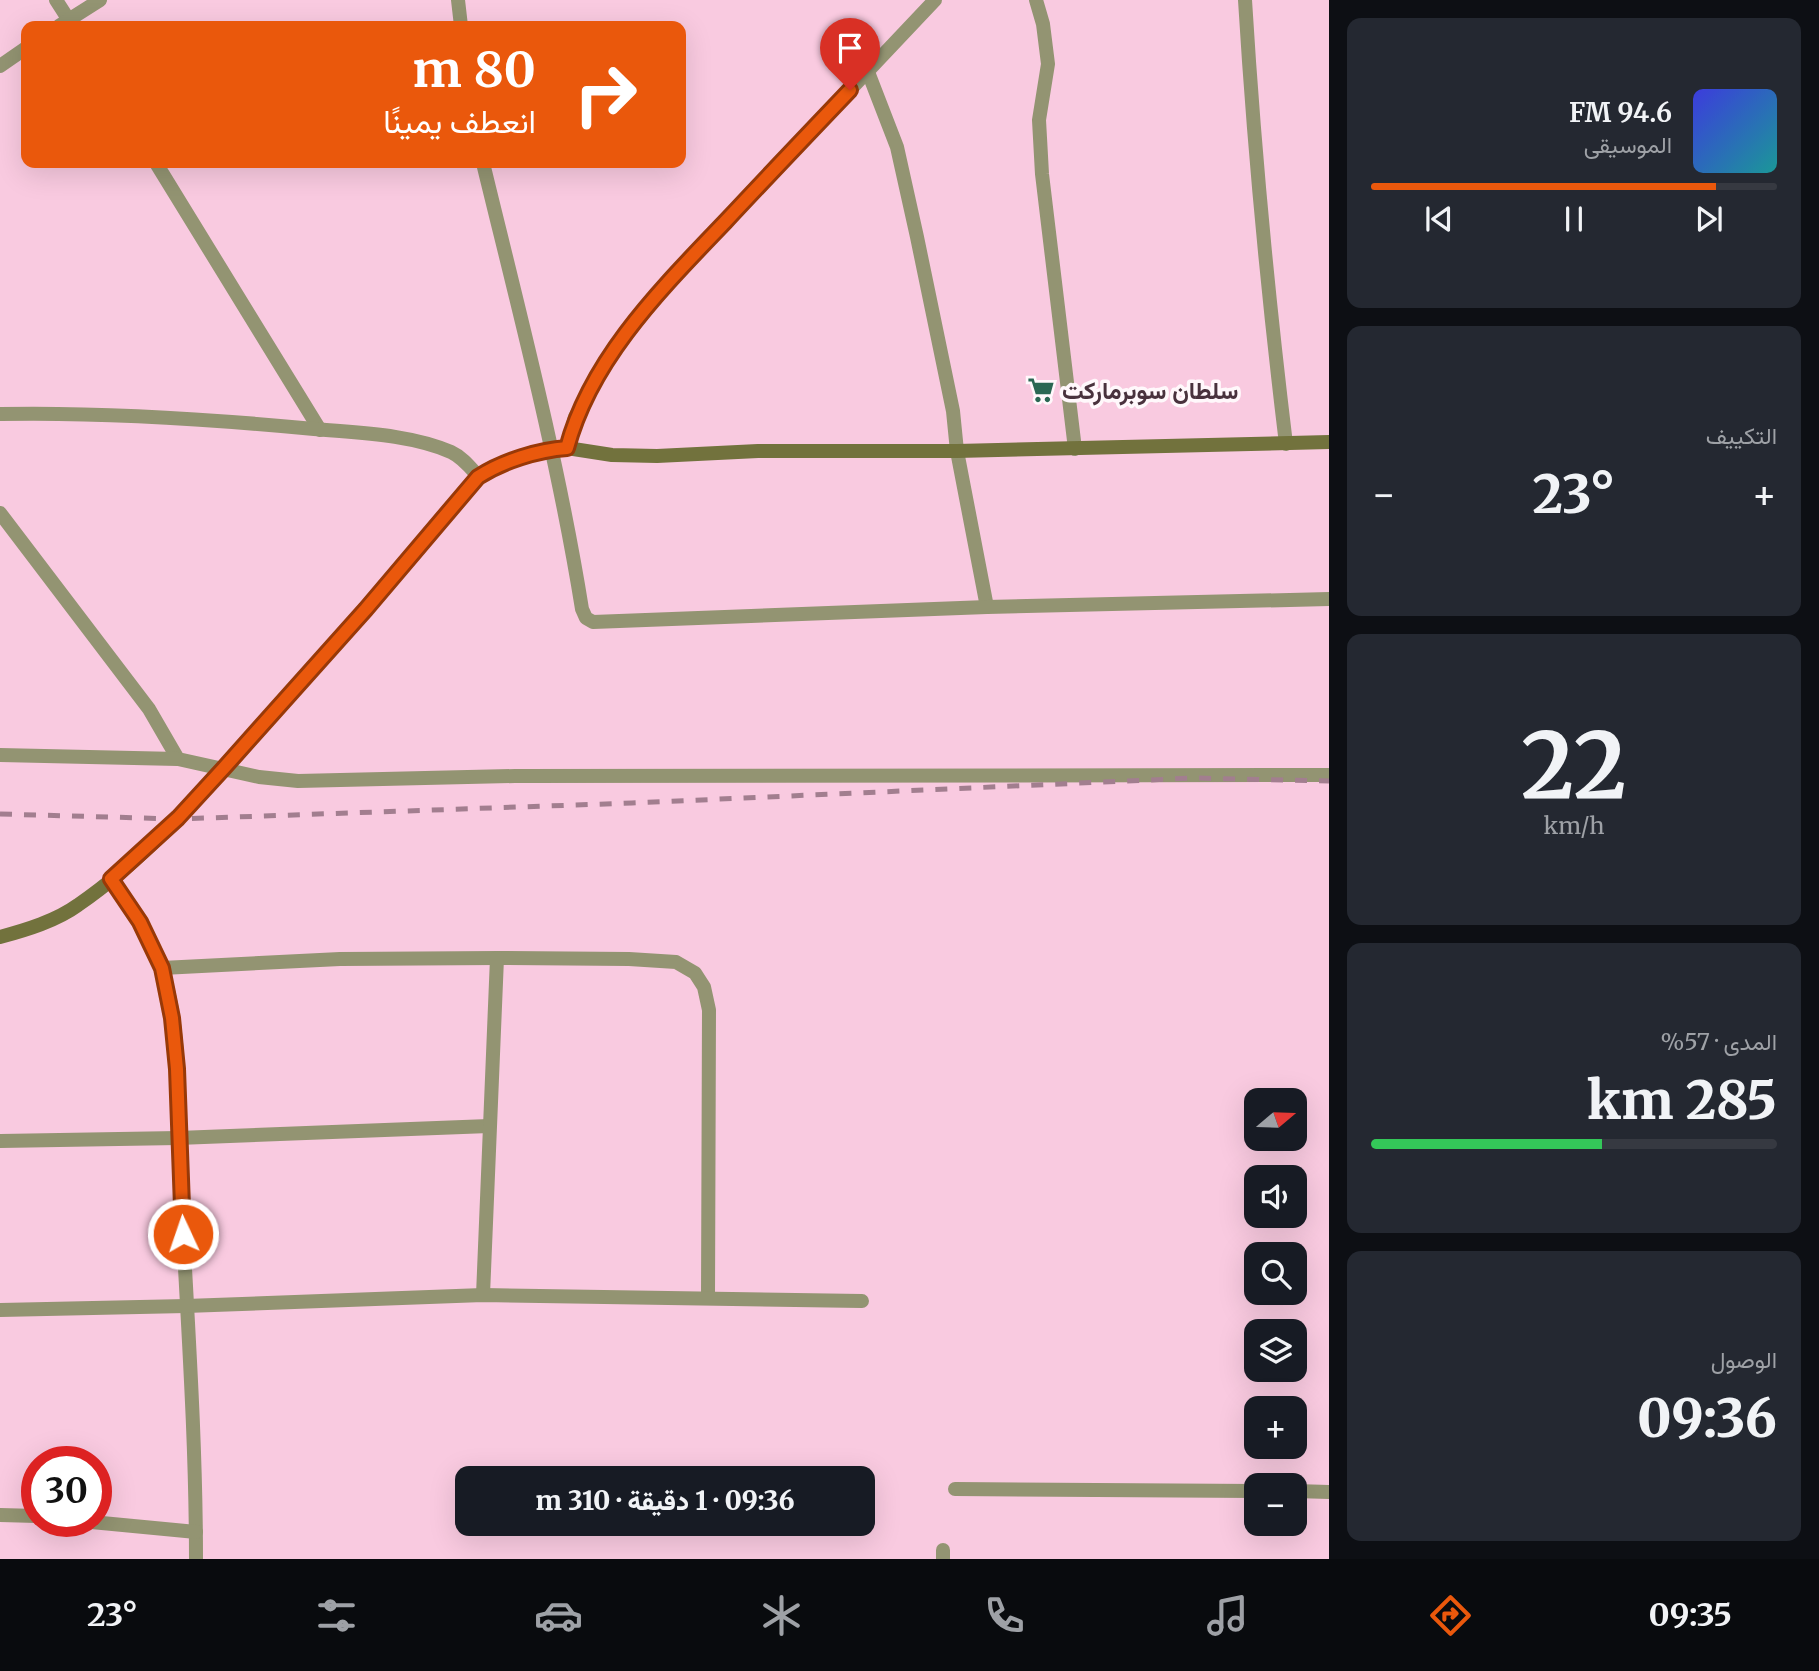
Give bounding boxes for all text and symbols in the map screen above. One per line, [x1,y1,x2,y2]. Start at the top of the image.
pin [820,18,880,90]
icon: arrive [831,29,869,67]
text: 80 m [413,39,536,100]
icon: right [560,49,651,140]
text: 94.6 FM [1569,96,1672,129]
text: انعطف يمينًا [383,102,536,142]
text: الموسيقى [1584,130,1672,159]
icon: previous [1420,200,1458,238]
icon: pause [1555,200,1593,238]
icon: next [1690,200,1728,238]
supermarket icon: سلطان سوبرماركت [1026,375,1056,405]
place label: سلطان سوبرماركت [1062,375,1238,406]
text: التكييف [1706,421,1777,450]
text: 23° [1533,462,1616,527]
text: − [1371,471,1396,518]
text: + [1752,471,1777,518]
text: 22 [1521,708,1627,823]
text: km/h [1544,811,1604,840]
text: المدى · 57% [1660,1027,1777,1056]
text: 285 km [1587,1068,1777,1133]
north arrow [1244,1088,1307,1152]
map controls [1244,1088,1307,1536]
button: sound [1244,1165,1307,1228]
position arrow [146,1197,220,1271]
button: search [1244,1242,1307,1305]
button: layers [1244,1319,1307,1382]
text: الوصول [1711,1345,1777,1374]
text: 09:36 [1637,1386,1777,1451]
button: + [1244,1396,1307,1459]
speed limit sign: 30 [21,1446,112,1537]
button: − [1244,1473,1307,1536]
text: 09:36 · 1 دقيقة · 310 m [535,1484,795,1517]
icon: filters [312,1591,361,1640]
icon: car [534,1591,583,1640]
icon: climate [757,1591,806,1640]
icon: phone [980,1591,1029,1640]
icon: music [1203,1591,1252,1640]
icon: directions [1426,1591,1475,1640]
text: 23° [87,1595,138,1635]
text: 09:35 [1649,1595,1732,1635]

